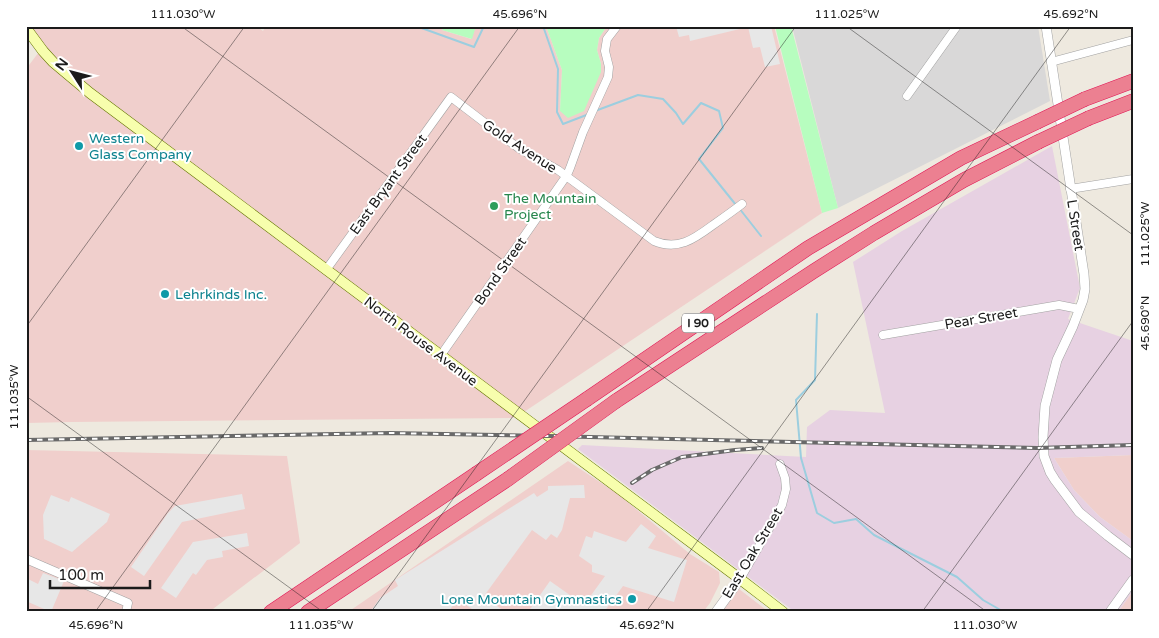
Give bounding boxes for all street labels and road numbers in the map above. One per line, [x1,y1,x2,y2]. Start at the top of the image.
street label: Gold Avenue [479,116,560,177]
street label: East Bryant Street [346,130,431,238]
street label: L Street [1063,198,1088,253]
street label: Bond Street [471,233,530,309]
street label: North Rouse Avenue [361,293,481,390]
street label: Pear Street [943,304,1020,333]
road number: I 90 [682,314,714,332]
street label: East Oak Street [719,504,787,602]

